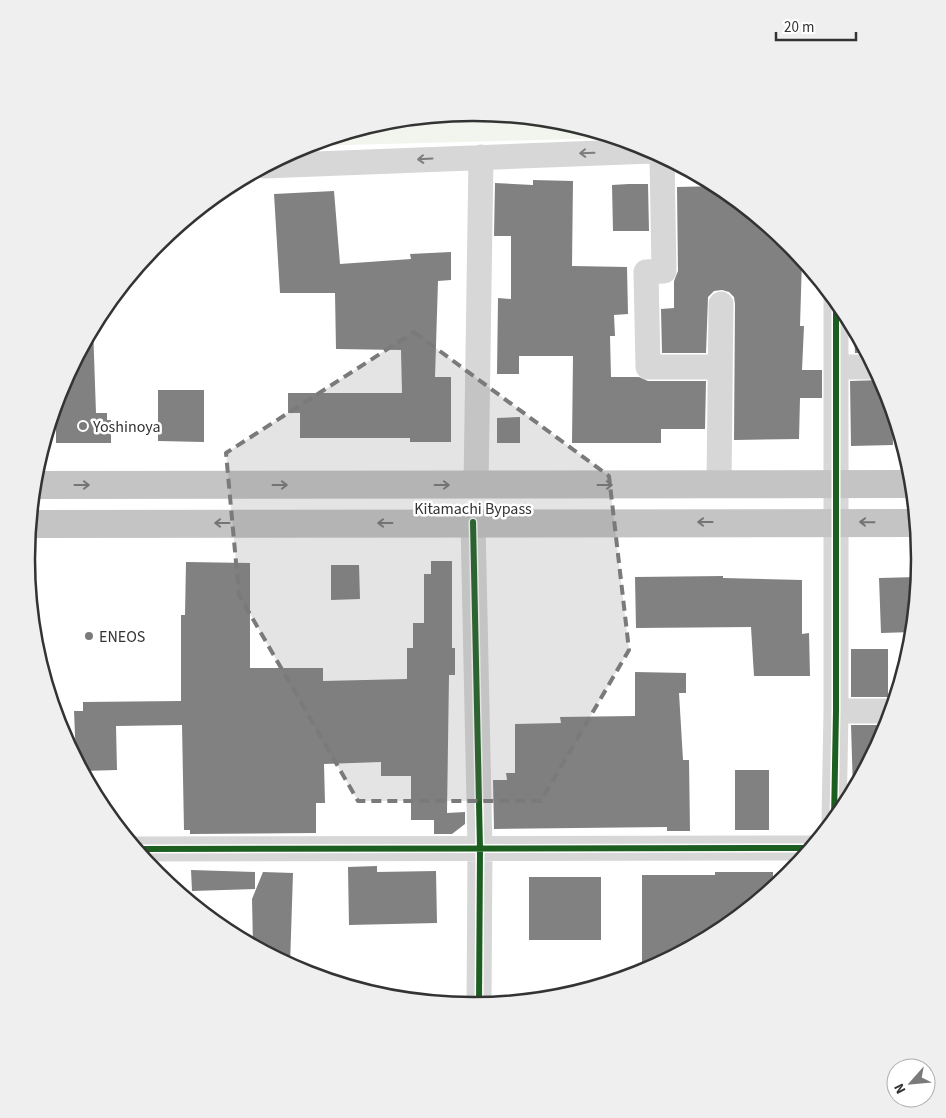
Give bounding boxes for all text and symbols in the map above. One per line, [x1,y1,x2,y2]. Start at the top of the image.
scale bar [776,10,856,42]
text: 20 m [784,17,814,38]
one-way arrow [580,149,596,158]
one-way arrow [417,155,433,164]
place label: Yoshinoya [92,416,161,438]
marker: Yoshinoya [77,420,89,432]
one-way arrow [74,480,90,490]
one-way arrow [272,480,288,490]
one-way arrow [434,480,450,490]
one-way arrow [596,480,613,490]
street label: Kitamachi Bypass [414,498,532,520]
one-way arrow [697,517,714,527]
one-way arrow [860,517,876,527]
one-way arrow [215,518,231,528]
one-way arrow [377,518,393,527]
place label: ENEOS [99,626,145,648]
marker: ENEOS [83,630,95,642]
north arrow [886,1058,936,1108]
text: N [889,1080,911,1097]

